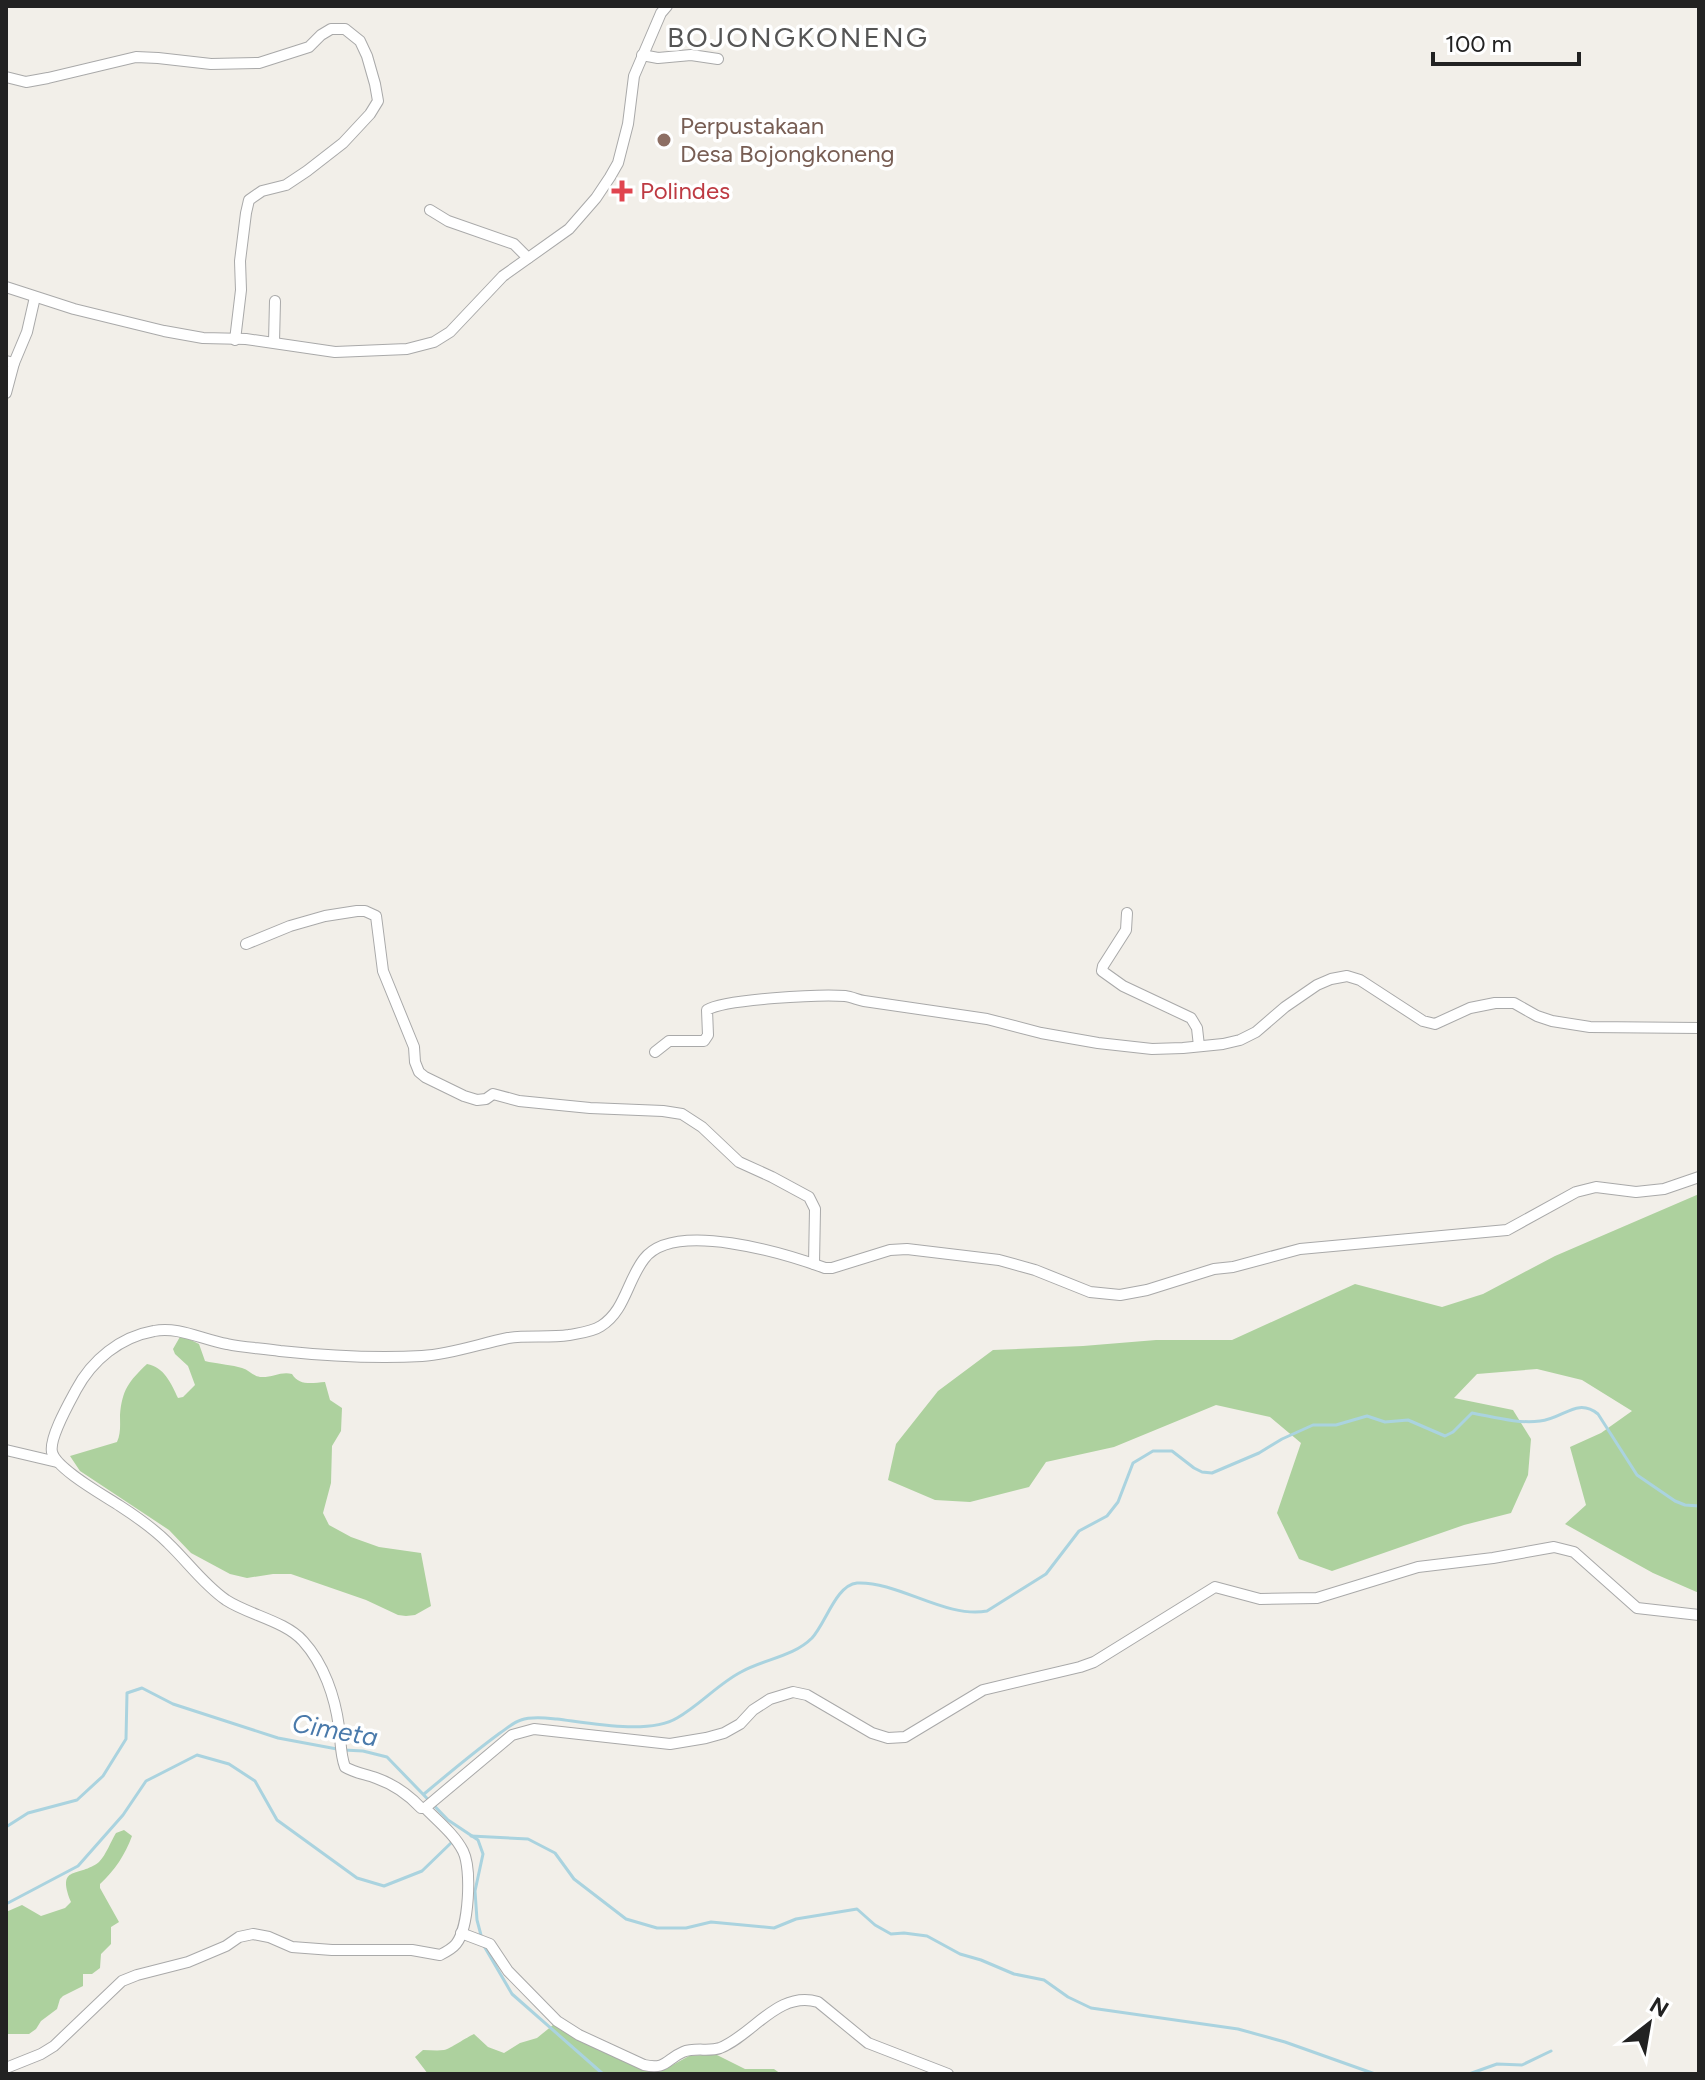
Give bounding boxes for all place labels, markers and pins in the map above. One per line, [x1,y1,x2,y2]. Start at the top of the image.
place label: Perpustakaan Desa Bojongkoneng [680,111,895,168]
marker: Perpustakaan Desa Bojongkoneng [655,131,673,149]
place label: Polindes [640,176,730,205]
marker: Polindes [611,180,633,202]

